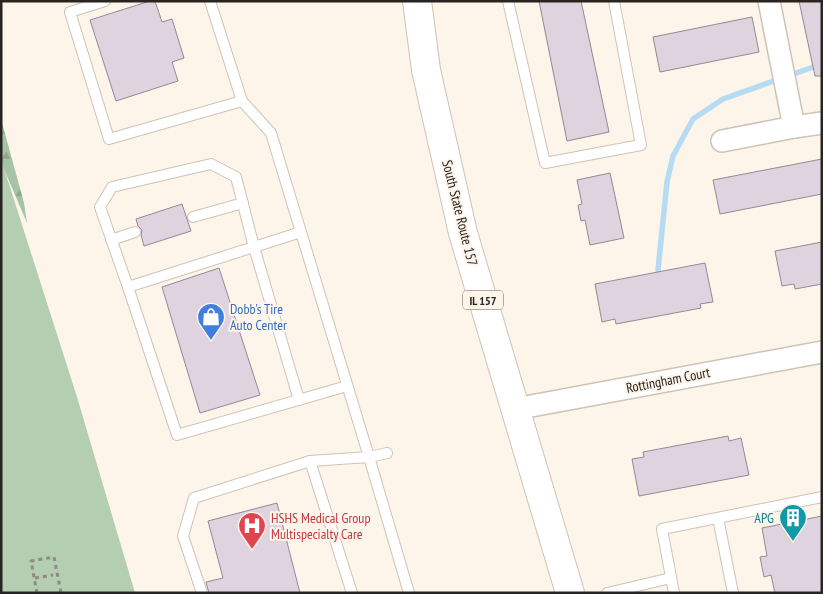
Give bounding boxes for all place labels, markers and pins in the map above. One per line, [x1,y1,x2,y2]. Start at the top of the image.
place label: Dobb's Tire Auto Center [230,300,287,334]
shop icon: Dobb's Tire Auto Center [196,302,226,341]
building icon: APG [778,503,808,542]
place label: HSHS Medical Group Multispecialty Care [271,509,371,543]
place label: APG [754,509,774,527]
hospital icon: HSHS Medical Group Multispecialty Care [237,511,267,550]

